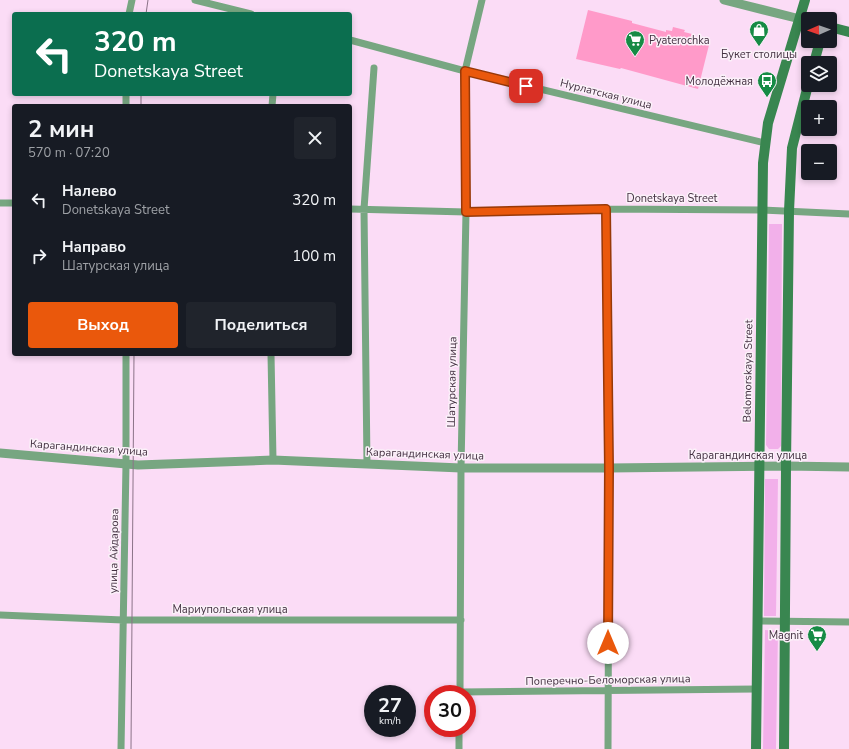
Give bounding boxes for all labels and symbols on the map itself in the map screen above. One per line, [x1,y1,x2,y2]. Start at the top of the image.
north arrow [801,12,837,48]
shop icon: Букет столицы [748,19,770,47]
supermarket icon: Pyaterochka [624,29,646,57]
place label: Pyaterochka [649,33,710,48]
place label: Букет столицы [721,47,797,62]
pin [509,69,543,103]
bus stop icon: Молодёжная [756,70,778,98]
place label: Молодёжная [686,74,753,89]
street label: Нурлатская улица [559,75,653,113]
street label: Donetskaya Street [627,191,718,206]
street label: Belomorskaya Street [740,319,756,422]
street label: Шатурская улица [444,336,460,428]
street label: Карагандинская улица [29,436,149,460]
street label: Карагандинская улица [366,444,484,464]
street label: Карагандинская улица [689,448,807,463]
street label: улица Айдарова [106,508,122,594]
street label: Мариупольская улица [172,602,288,617]
position arrow [587,622,629,664]
supermarket icon: Magnit [806,624,828,652]
place label: Magnit [769,628,803,643]
street label: Поперечно-Беломорская улица [525,671,691,689]
speed limit sign: 30 [424,685,476,737]

